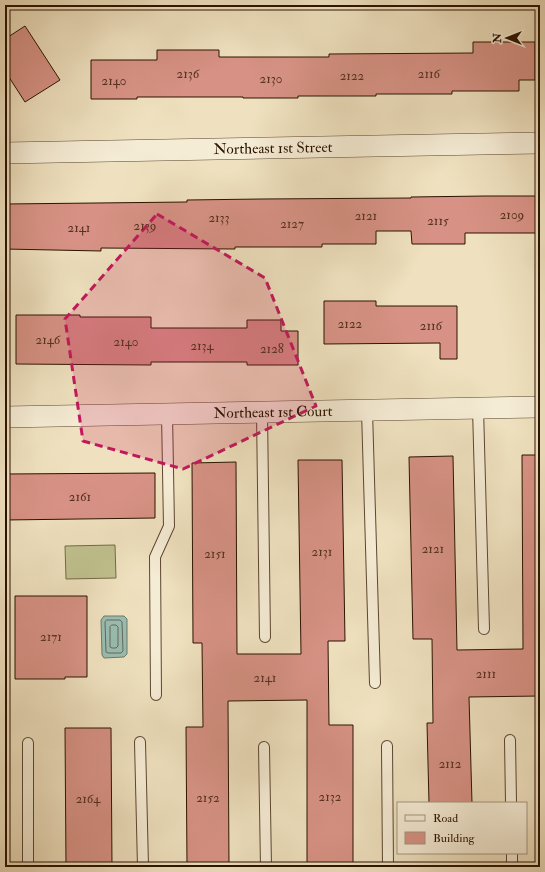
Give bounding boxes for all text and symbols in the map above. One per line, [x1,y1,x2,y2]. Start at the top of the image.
north arrow [487,18,527,58]
text: N [491,32,504,44]
house number: 2136 [177,66,201,82]
house number: 2116 [418,66,442,82]
house number: 2122 [340,68,365,84]
house number: 2130 [260,71,282,87]
house number: 2140 [102,73,126,89]
street label: Northeast 1st Street [213,138,333,159]
house number: 2109 [500,207,524,223]
house number: 2121 [355,208,378,224]
house number: 2133 [208,210,230,226]
house number: 2115 [427,213,449,229]
house number: 2127 [280,216,304,232]
house number: 2139 [134,218,156,234]
house number: 2141 [68,220,91,236]
house number: 2122 [338,316,363,332]
house number: 2116 [420,318,444,334]
house number: 2146 [36,332,62,348]
house number: 2140 [114,334,138,350]
house number: 2134 [190,338,215,354]
house number: 2128 [260,341,284,357]
street label: Northeast 1st Court [213,402,333,423]
house number: 2161 [69,489,92,505]
house number: 2121 [422,541,445,557]
house number: 2131 [312,544,333,560]
house number: 2151 [204,546,226,562]
house number: 2171 [40,629,62,645]
house number: 2111 [476,666,497,682]
house number: 2141 [254,670,277,686]
house number: 2112 [439,756,462,772]
house number: 2132 [319,789,342,805]
house number: 2152 [196,790,220,806]
house number: 2164 [76,791,101,807]
legend [397,802,527,854]
text: Road [433,811,458,826]
text: Building [433,831,476,846]

